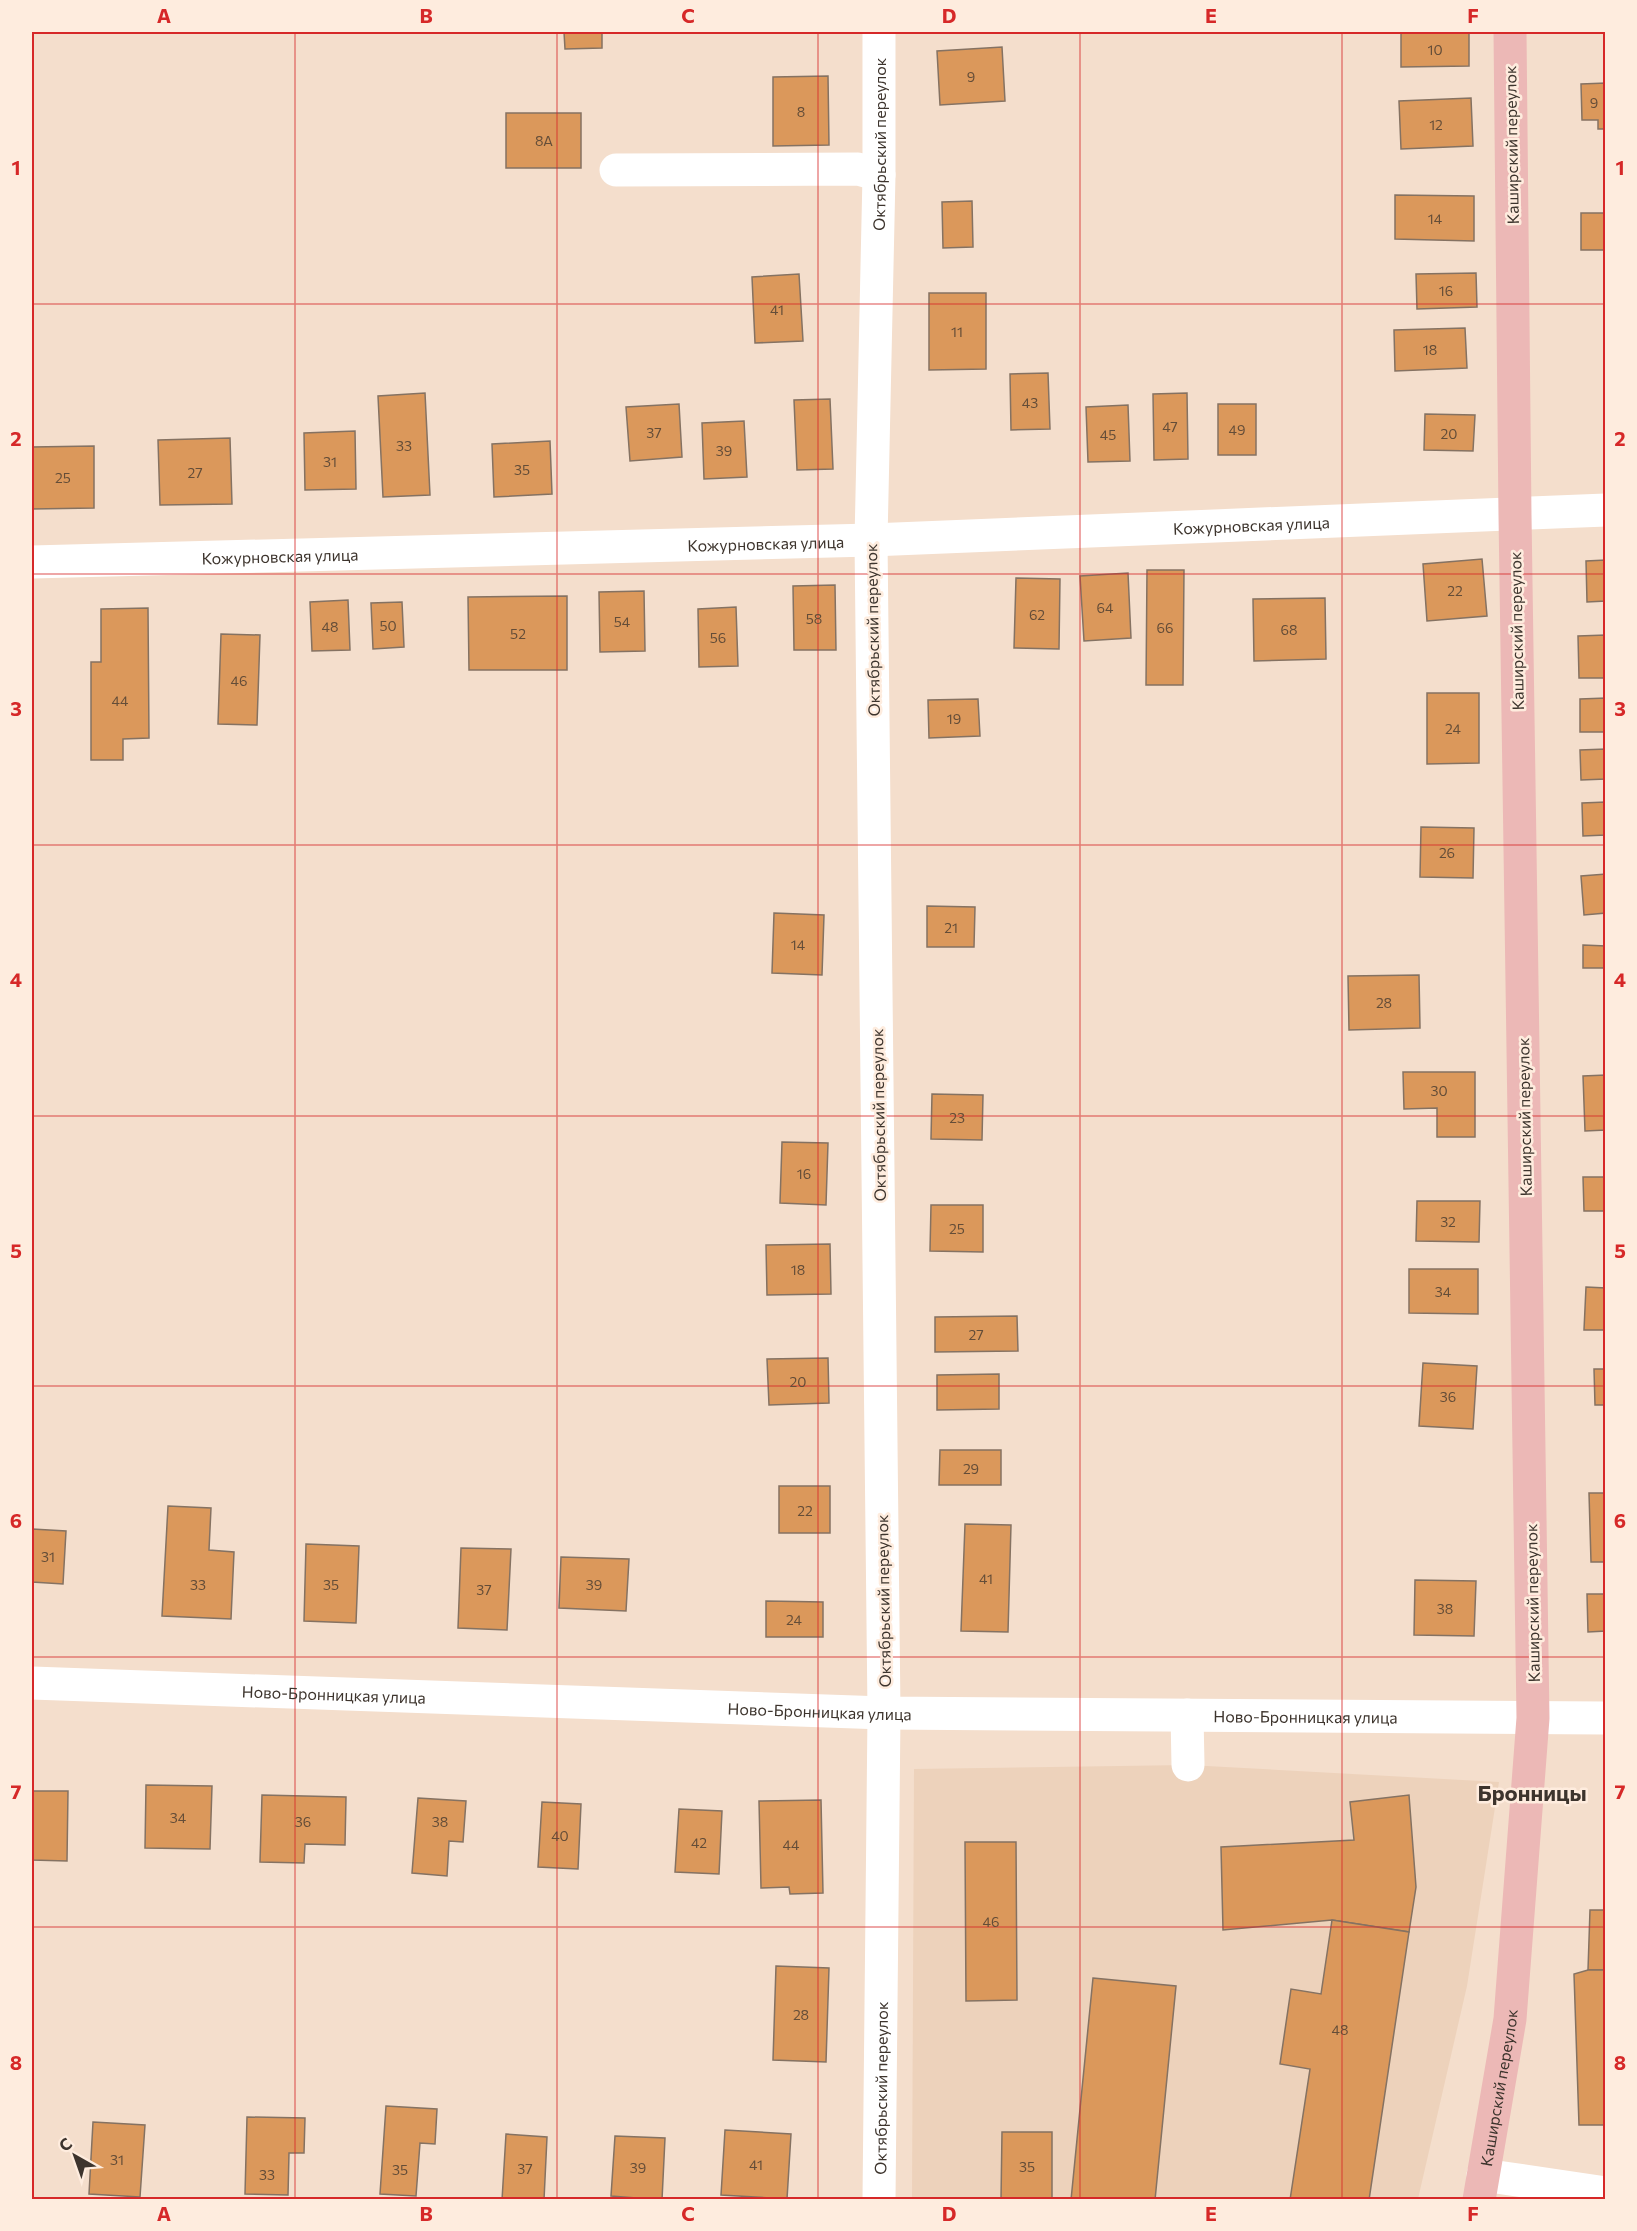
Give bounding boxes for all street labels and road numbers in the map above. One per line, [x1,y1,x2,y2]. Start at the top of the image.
street label: Октябрьский переулок [868,57,889,231]
street label: Каширский переулок [1500,65,1522,225]
street label: Кожурновская улица [1173,512,1330,537]
street label: Кожурновская улица [687,531,844,554]
street label: Октябрьский переулок [861,543,883,717]
street label: Кожурновская улица [201,544,359,567]
street label: Каширский переулок [1505,551,1527,711]
street label: Октябрьский переулок [867,1028,889,1202]
street label: Каширский переулок [1513,1037,1535,1197]
street label: Октябрьский переулок [872,1514,894,1688]
street label: Каширский переулок [1521,1523,1543,1683]
street label: Ново-Бронницкая улица [241,1681,426,1706]
street label: Ново-Бронницкая улица [727,1698,912,1723]
street label: Ново-Бронницкая улица [1213,1706,1398,1726]
street label: Октябрьский переулок [870,2001,891,2175]
street label: Каширский переулок [1475,2008,1520,2168]

